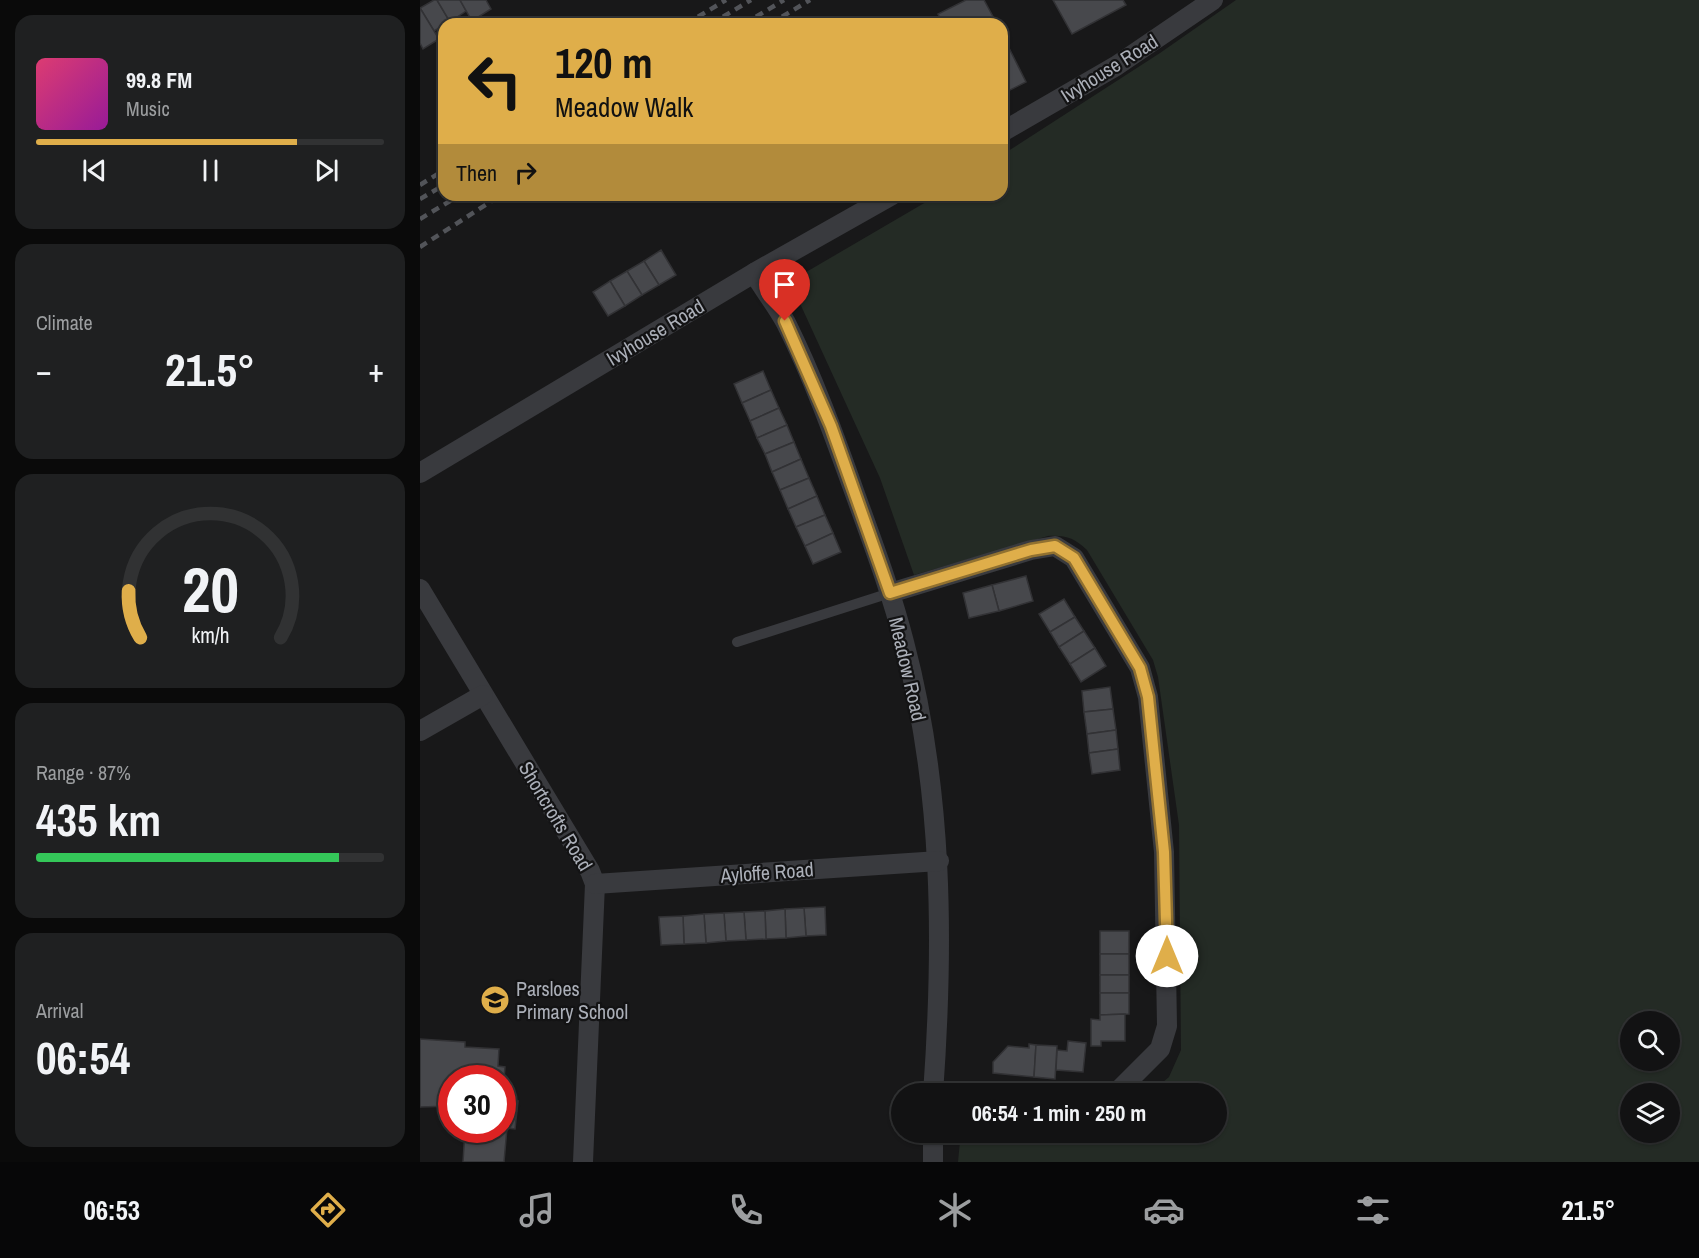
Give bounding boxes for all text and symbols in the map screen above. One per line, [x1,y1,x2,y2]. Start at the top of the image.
street label: Ivyhouse Road [1055,28,1163,108]
text: 120 m [555,35,653,91]
icon: left [456,42,534,120]
text: 99.8 FM [126,65,192,95]
text: Meadow Walk [555,89,693,125]
text: Music [126,95,170,122]
icon: previous [78,154,111,187]
icon: pause [194,154,227,187]
icon: next [310,154,343,187]
icon: right [509,156,542,189]
text: Then [456,158,497,188]
pin [759,259,810,321]
icon: arrive [768,268,801,301]
street label: Ivyhouse Road [601,292,709,372]
text: Climate [36,309,93,336]
text: 21.5° [165,339,255,400]
text: − [36,348,52,392]
text: + [368,348,384,392]
text: 20 [182,547,238,631]
street label: Meadow Road [883,614,933,724]
text: km/h [191,621,229,650]
street label: Shortcrofts Road [513,756,599,876]
text: Range · 87% [36,759,131,786]
text: 435 km [36,789,161,850]
street label: Ayloffe Road [719,855,814,889]
position arrow [1135,924,1199,988]
place label: Parsloes Primary School [516,975,628,1025]
school or university icon: Parsloes Primary School [479,984,511,1016]
text: Arrival [36,997,83,1024]
map controls [1620,1011,1680,1143]
button: search [1620,1011,1680,1071]
text: 06:54 [36,1027,130,1088]
speed limit sign: 30 [438,1065,516,1143]
button: layers [1620,1083,1680,1143]
text: 06:54 · 1 min · 250 m [972,1098,1146,1128]
icon: directions [307,1189,349,1231]
icon: music [516,1189,558,1231]
icon: phone [725,1189,767,1231]
icon: climate [934,1189,976,1231]
icon: car [1143,1189,1185,1231]
icon: filters [1352,1189,1394,1231]
text: 06:53 [84,1192,140,1228]
text: 21.5° [1561,1192,1615,1228]

